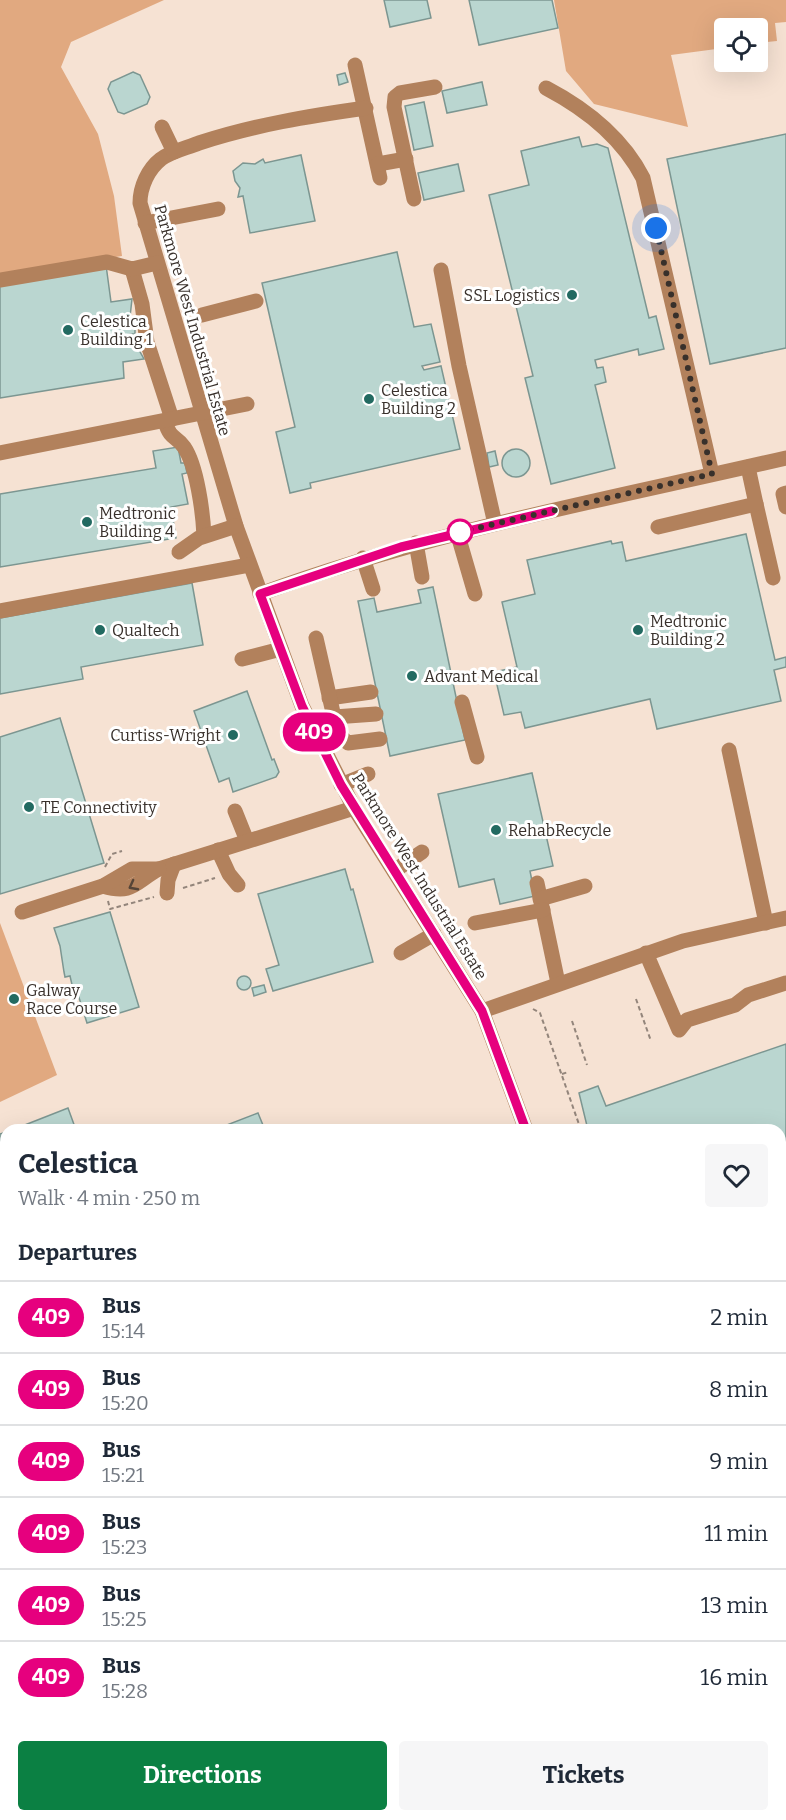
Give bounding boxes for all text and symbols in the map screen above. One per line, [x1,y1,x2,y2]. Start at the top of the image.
map controls [714,18,768,72]
button: locate [714,18,768,72]
street label: Parkmore West Industrial Estate [150,202,235,438]
your location [641,213,671,243]
place label: SSL Logistics [464,286,560,305]
marker: SSL Logistics [565,288,579,302]
place label: Celestica Building 1 [80,312,153,349]
marker: Celestica Building 1 [61,323,75,337]
place label: Celestica Building 2 [381,381,456,418]
marker: Celestica Building 2 [362,392,376,406]
place label: Medtronic Building 4 [99,504,176,541]
marker: Medtronic Building 4 [80,515,94,529]
unlabelled marker [447,519,473,545]
place label: Medtronic Building 2 [650,612,727,649]
place label: Qualtech [112,621,179,640]
marker: Qualtech [93,623,107,637]
marker: Medtronic Building 2 [631,623,645,637]
place label: Advant Medical [424,667,539,686]
marker: Advant Medical [405,669,419,683]
line badge: 409 [280,712,348,752]
text: 409 [295,719,333,745]
place label: Curtiss-Wright [110,726,221,745]
marker: Curtiss-Wright [226,728,240,742]
street label: Parkmore West Industrial Estate [348,770,491,983]
place label: TE Connectivity [41,798,157,817]
marker: TE Connectivity [22,800,36,814]
place label: RehabRecycle [508,821,611,840]
marker: RehabRecycle [489,823,503,837]
one-way arrow [129,879,139,890]
place label: Galway Race Course [26,981,117,1018]
marker: Galway Race Course [7,992,21,1006]
button: heart [705,1144,768,1207]
text: Celestica [18,1147,138,1180]
text: Walk · 4 min · 250 m [18,1186,200,1210]
text: Departures [18,1239,137,1266]
text: Bus [102,1292,141,1319]
text: 409 [32,1304,70,1330]
text: 2 min [710,1304,768,1331]
text: 15:14 [102,1319,145,1343]
text: Bus [102,1364,141,1391]
text: 409 [32,1376,70,1402]
text: 8 min [709,1376,768,1403]
text: 15:20 [102,1391,149,1415]
text: Bus [102,1436,141,1463]
text: 409 [32,1448,70,1474]
text: 9 min [709,1448,768,1475]
text: 15:21 [102,1463,144,1487]
text: Bus [102,1508,141,1535]
text: 409 [32,1520,70,1546]
text: 11 min [704,1520,768,1547]
text: 15:23 [102,1535,147,1559]
text: Bus [102,1580,141,1607]
text: 409 [32,1592,70,1618]
text: 13 min [701,1592,768,1619]
text: 15:25 [102,1607,147,1631]
text: Bus [102,1652,141,1679]
text: 409 [32,1664,70,1690]
text: 16 min [700,1664,768,1691]
text: 15:28 [102,1679,148,1703]
button: Directions [18,1741,387,1810]
button: Tickets [399,1741,768,1810]

